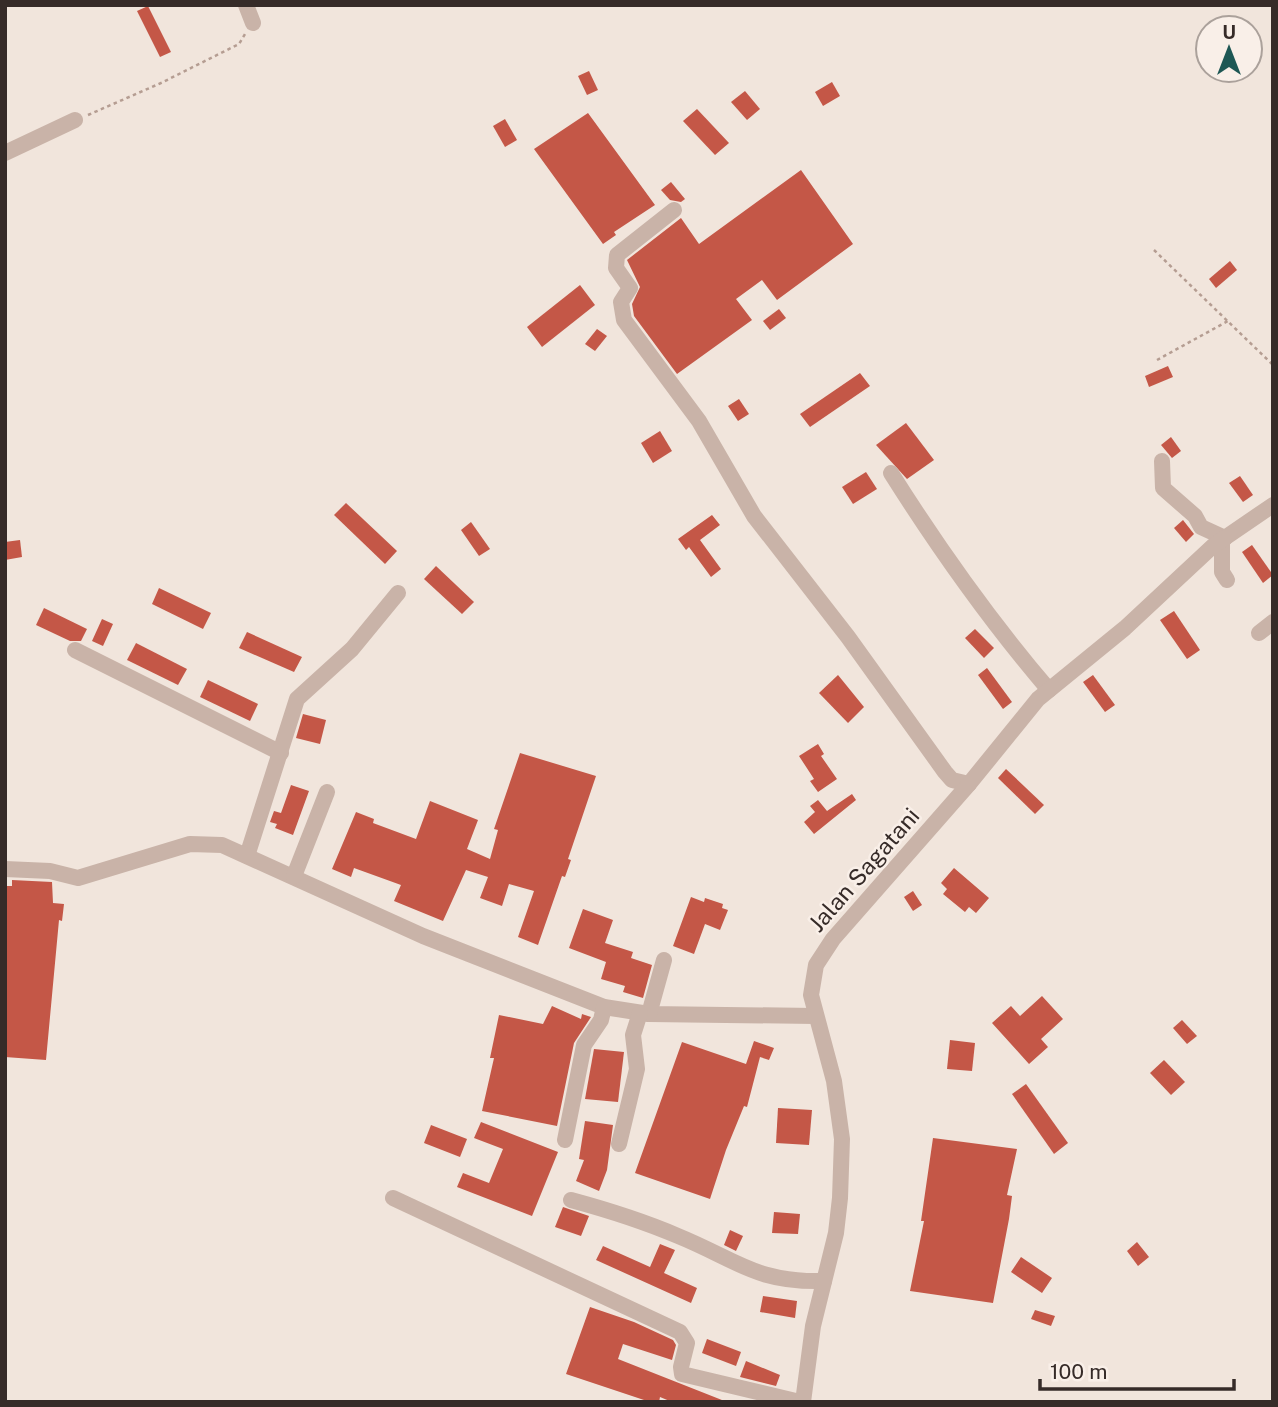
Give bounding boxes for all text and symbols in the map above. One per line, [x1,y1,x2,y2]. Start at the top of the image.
north arrow [1194,14,1264,84]
text: U [1222,21,1236,43]
street label: Jalan Sagatani [803,802,925,937]
scale bar [1040,1348,1234,1392]
text: 100 m [1050,1359,1107,1384]

